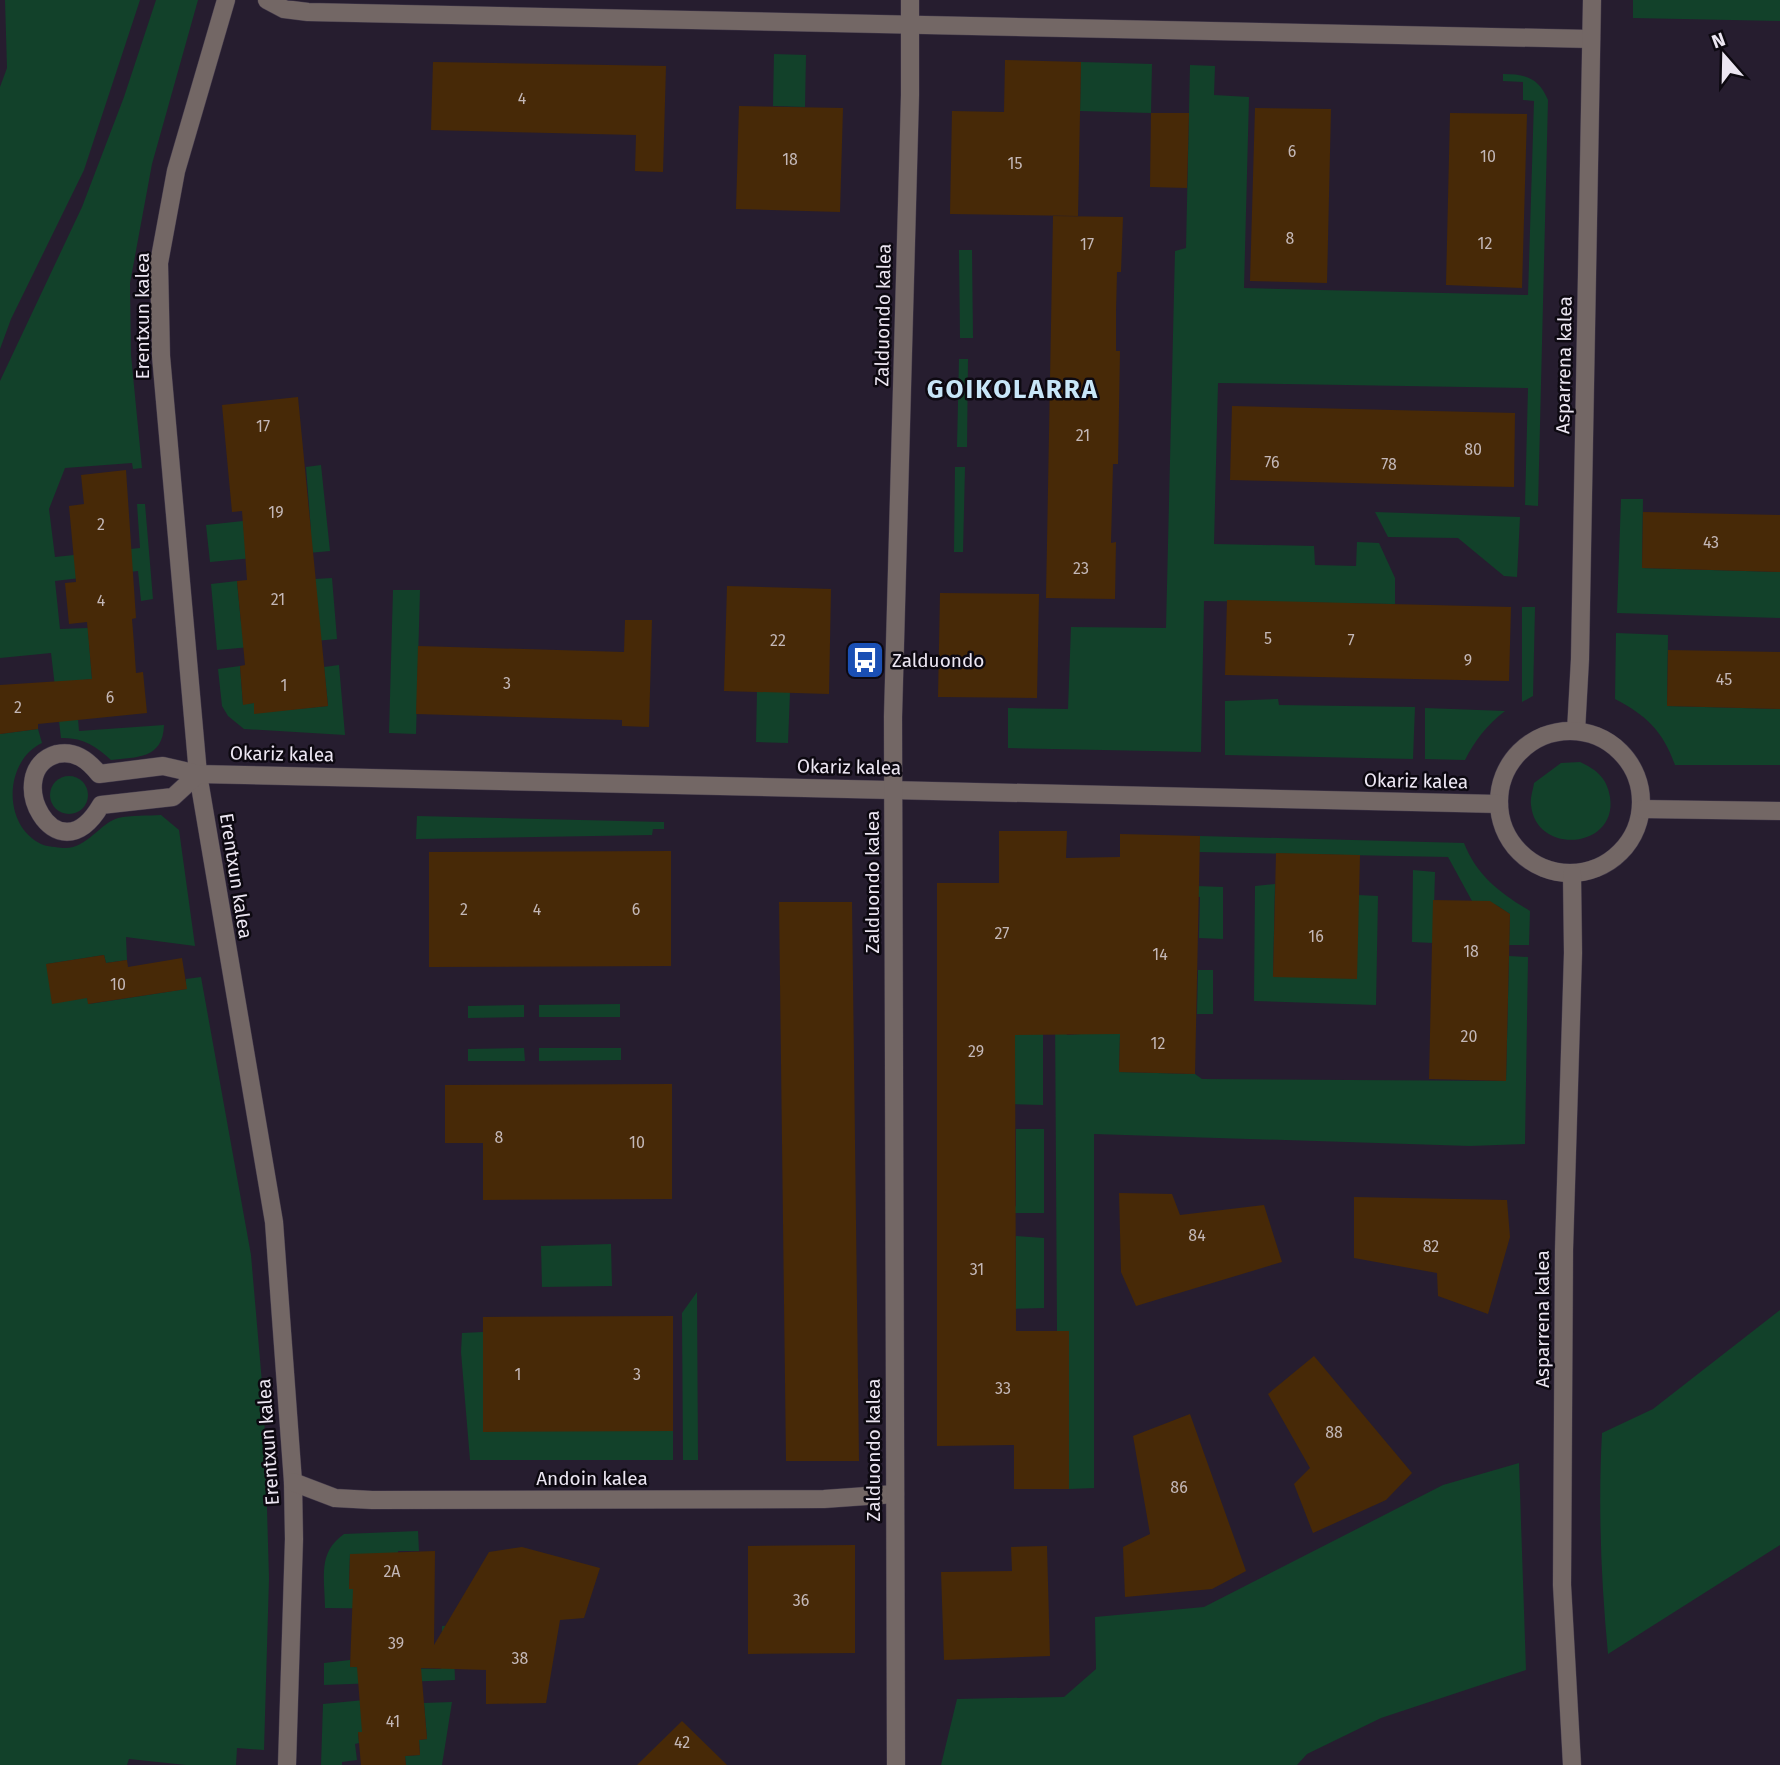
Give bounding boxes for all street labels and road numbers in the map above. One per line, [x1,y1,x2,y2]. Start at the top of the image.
street label: Zalduondo kalea [870,243,896,387]
street label: Erentxun kalea [131,253,154,379]
street label: Asparrena kalea [1551,296,1577,434]
street label: Okariz kalea [230,742,334,766]
street label: Okariz kalea [797,755,901,779]
street label: Okariz kalea [1364,769,1468,793]
street label: Erentxun kalea [215,811,257,941]
street label: Zalduondo kalea [861,811,884,953]
street label: Asparrena kalea [1531,1250,1554,1388]
street label: Erentxun kalea [252,1378,284,1506]
street label: Zalduondo kalea [862,1379,885,1521]
street label: Andoin kalea [536,1467,648,1490]

